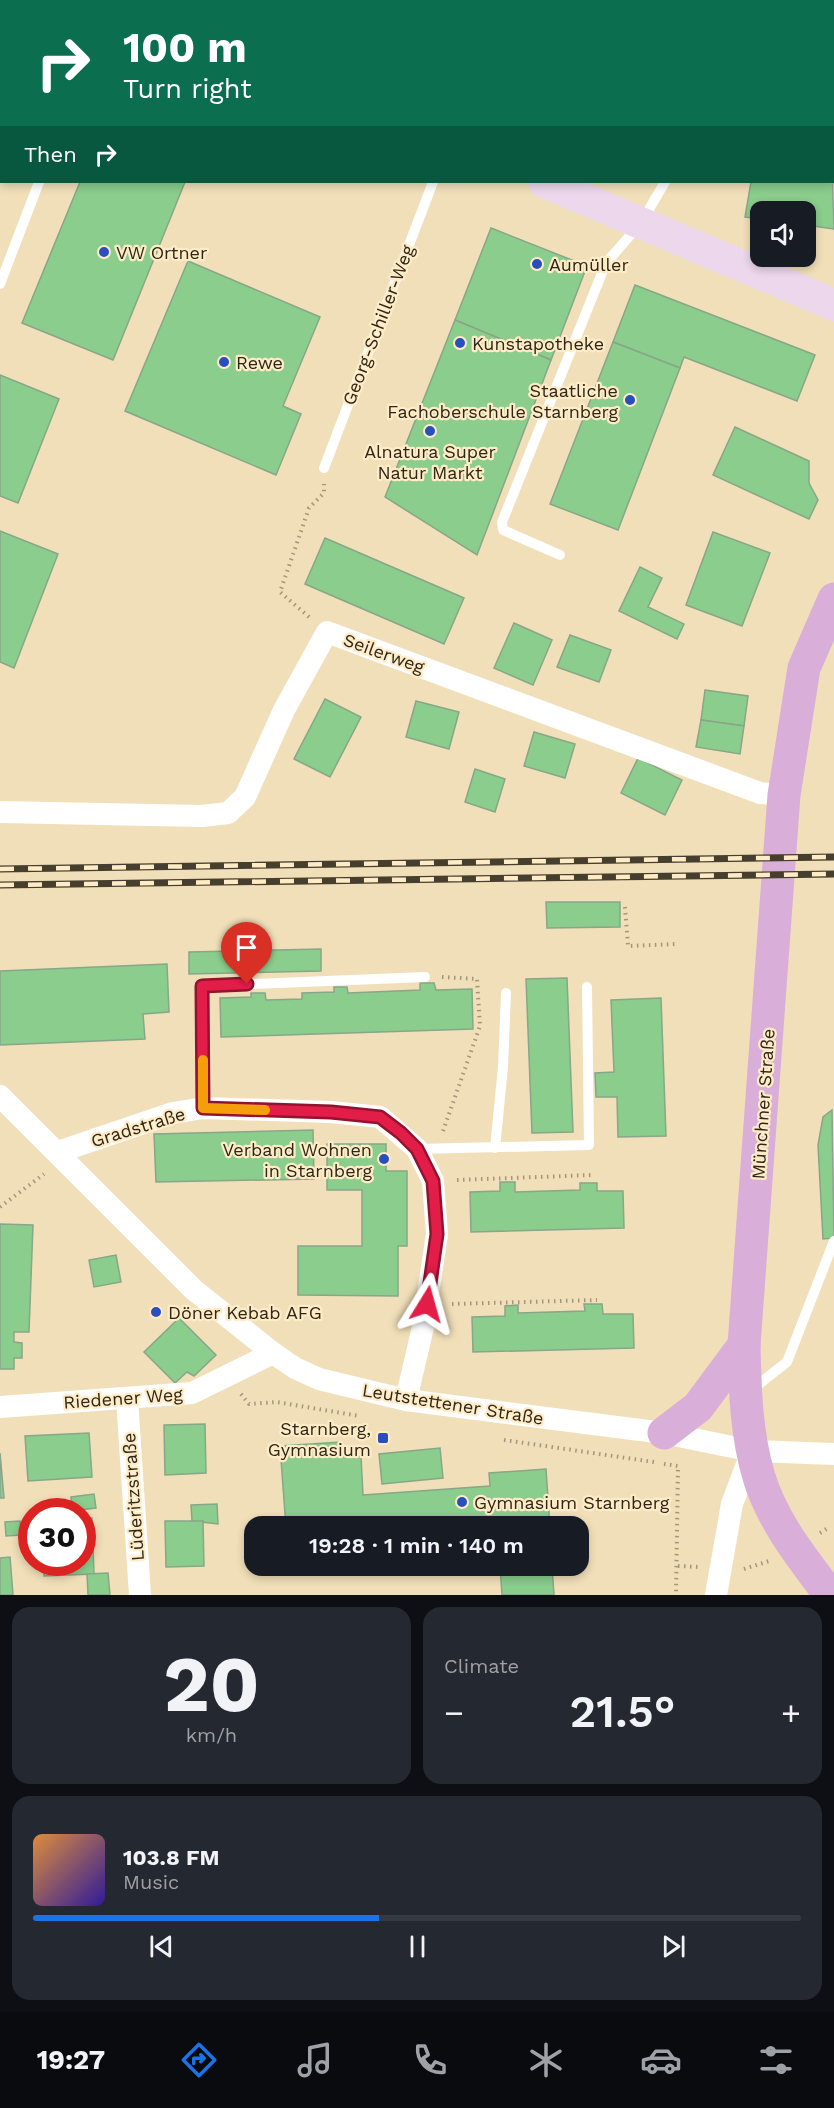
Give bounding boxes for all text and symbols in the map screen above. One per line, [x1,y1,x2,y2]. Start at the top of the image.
text: 100 m [123,23,247,72]
icon: right [24,24,102,102]
text: Turn right [123,73,252,105]
icon: right [89,138,122,171]
text: Then [24,142,77,167]
map controls [750,201,816,267]
button: sound [750,201,816,267]
place label: VW Ortner [116,242,207,263]
street label: Georg-Schiller-Weg [338,242,418,408]
marker: VW Ortner [97,245,111,259]
place label: Aumüller [549,254,629,275]
marker: Aumüller [530,257,544,271]
place label: Kunstapotheke [472,333,604,354]
marker: Kunstapotheke [453,336,467,350]
place label: Rewe [236,352,283,373]
marker: Rewe [217,355,231,369]
place label: Staatliche Fachoberschule Starnberg [387,380,618,422]
marker: Staatliche Fachoberschule Starnberg [623,393,637,407]
marker: Alnatura Super Natur Markt [423,424,437,438]
place label: Alnatura Super Natur Markt [364,441,496,483]
street label: Seilerweg [341,629,428,677]
pin [221,922,272,984]
icon: arrive [230,931,263,964]
street label: Münchner Straße [747,1028,779,1180]
street label: Gradstraße [88,1103,188,1151]
place label: Verband Wohnen in Starnberg [223,1139,372,1181]
marker: Verband Wohnen in Starnberg [377,1152,391,1166]
position arrow [395,1272,459,1336]
place label: Döner Kebab AFG [168,1302,322,1323]
marker: Döner Kebab AFG [149,1305,163,1319]
street label: Leutstettener Straße [361,1379,545,1429]
street label: Riedener Weg [63,1383,184,1413]
place label: Starnberg, Gymnasium [268,1418,371,1460]
marker: Starnberg, Gymnasium [376,1431,390,1445]
street label: Lüderitzstraße [118,1432,148,1562]
place label: Gymnasium Starnberg [474,1492,670,1513]
marker: Gymnasium Starnberg [455,1495,469,1509]
speed limit sign: 30 [18,1498,96,1576]
text: 19:28 · 1 min · 140 m [309,1533,524,1558]
text: 20 [163,1638,260,1730]
text: Climate [444,1654,519,1678]
text: 21.5° [570,1685,675,1738]
text: − [444,1693,464,1732]
text: + [781,1693,801,1732]
text: km/h [186,1723,237,1747]
text: 103.8 FM [123,1845,219,1870]
text: Music [123,1870,179,1894]
icon: previous [145,1930,178,1963]
icon: pause [401,1930,434,1963]
icon: next [657,1930,690,1963]
icon: directions [178,2039,220,2081]
icon: music [294,2039,336,2081]
icon: phone [409,2039,451,2081]
icon: climate [525,2039,567,2081]
icon: car [640,2039,682,2081]
icon: filters [755,2039,797,2081]
text: 19:27 [37,2044,105,2076]

